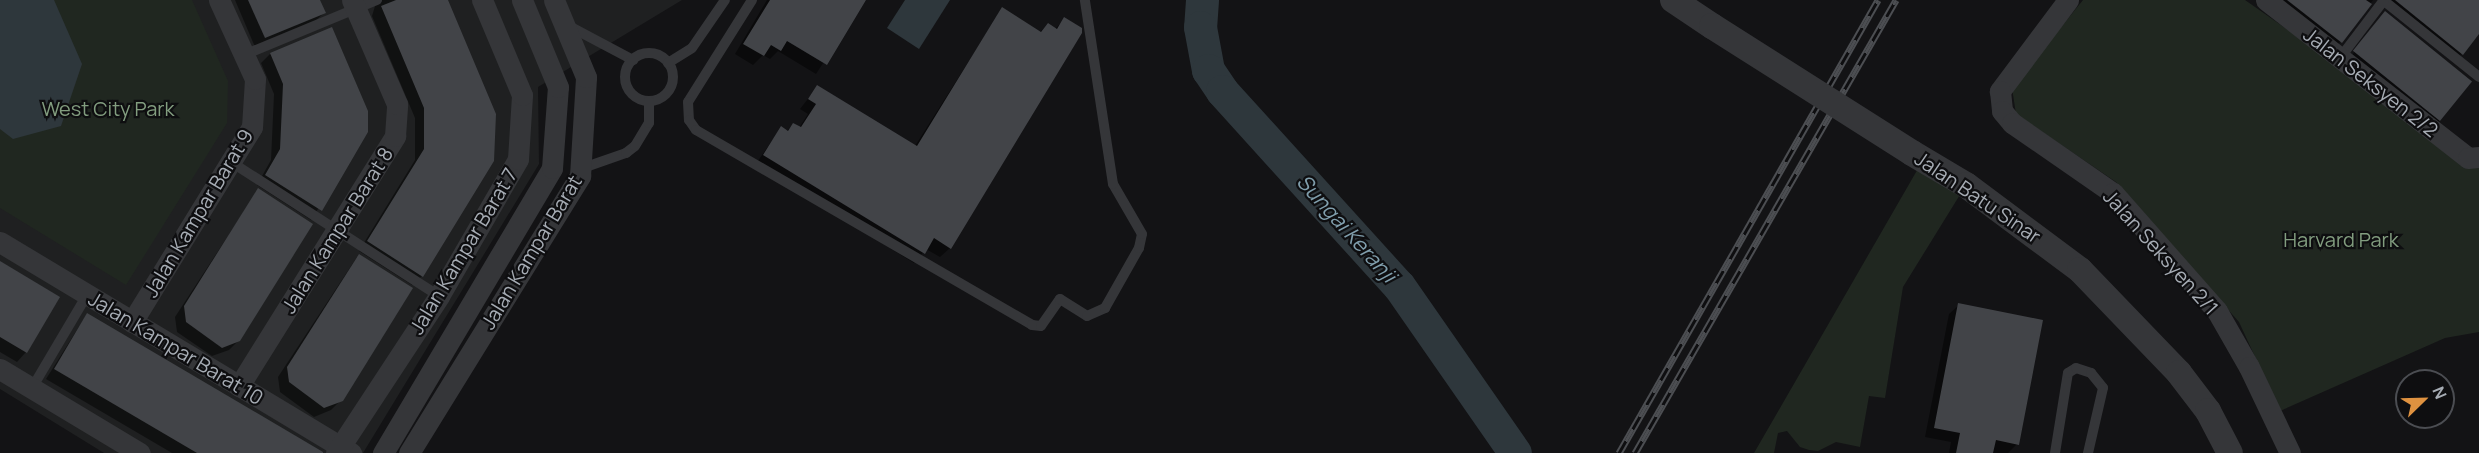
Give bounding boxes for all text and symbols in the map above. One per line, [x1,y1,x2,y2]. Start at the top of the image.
street label: Jalan Seksyen 2/2 [2299,22,2443,142]
park label: West City Park [42,96,174,120]
street label: Jalan Kampar Barat 9 [138,125,258,301]
street label: Jalan Kampar Barat 8 [276,143,398,317]
street label: Jalan Batu Sinar [1911,146,2045,248]
street label: Jalan Kampar Barat 7 [404,164,522,338]
water label: Sungai Keranji [1292,169,1402,287]
street label: Jalan Kampar Barat [476,171,586,333]
street label: Jalan Seksyen 2/1 [2098,184,2224,320]
park label: Harvard Park [2283,227,2399,251]
street label: Jalan Kampar Barat 10 [84,286,268,410]
north arrow [2395,369,2455,429]
text: N [2427,383,2452,402]

